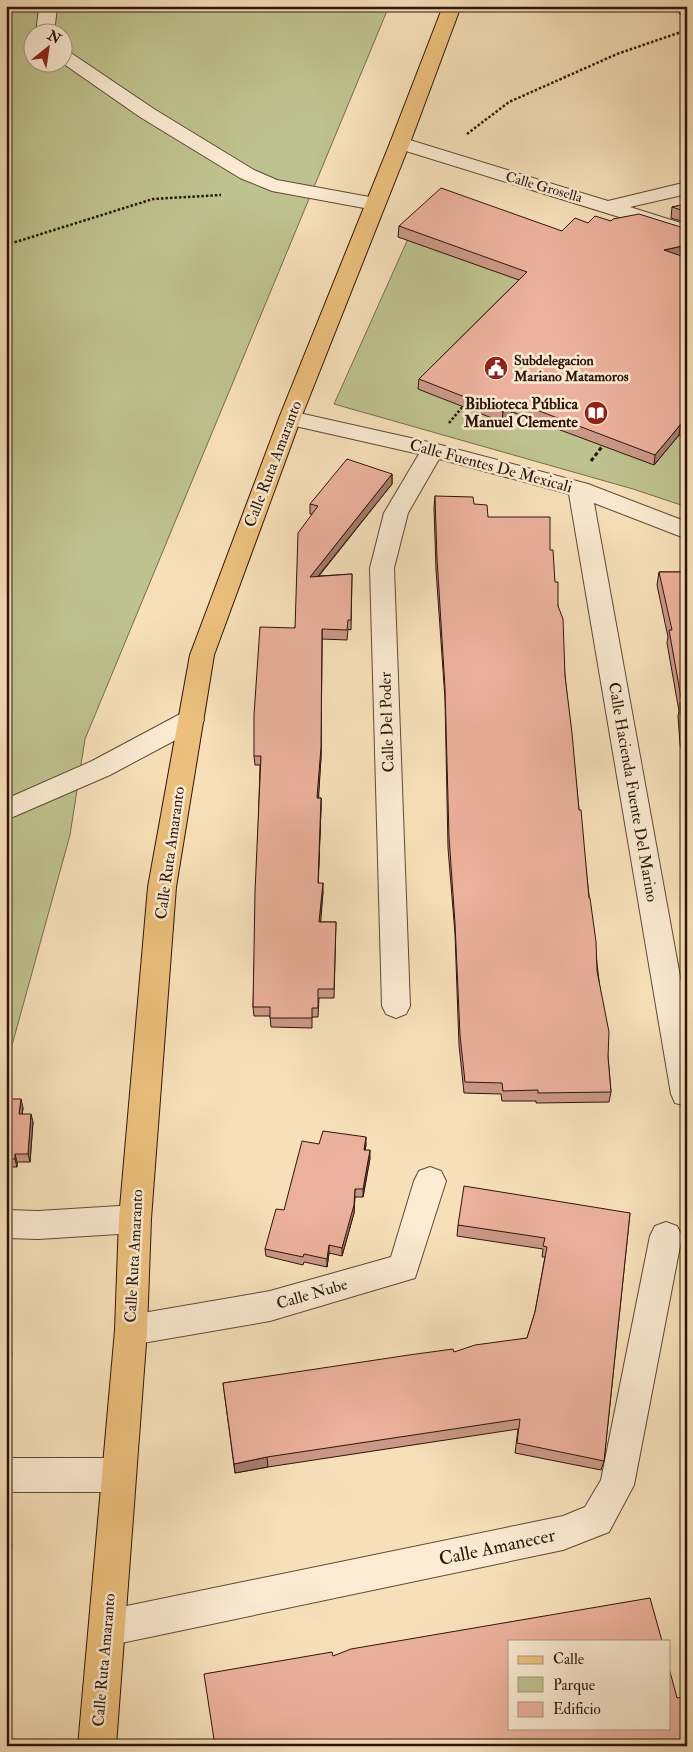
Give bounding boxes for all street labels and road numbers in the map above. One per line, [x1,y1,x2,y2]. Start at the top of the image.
street label: Calle Grosella [504,168,585,206]
street label: Calle Ruta Amaranto [240,398,306,530]
street label: Calle Fuentes De Mexicali [407,435,575,497]
street label: Calle Del Poder [375,671,399,773]
street label: Calle Hacienda Fuente Del Marino [604,681,662,904]
street label: Calle Ruta Amaranto [151,785,189,921]
street label: Calle Ruta Amaranto [121,1188,148,1323]
street label: Calle Nube [274,1274,350,1314]
street label: Calle Amanecer [437,1523,557,1571]
street label: Calle Ruta Amaranto [88,1592,120,1727]

